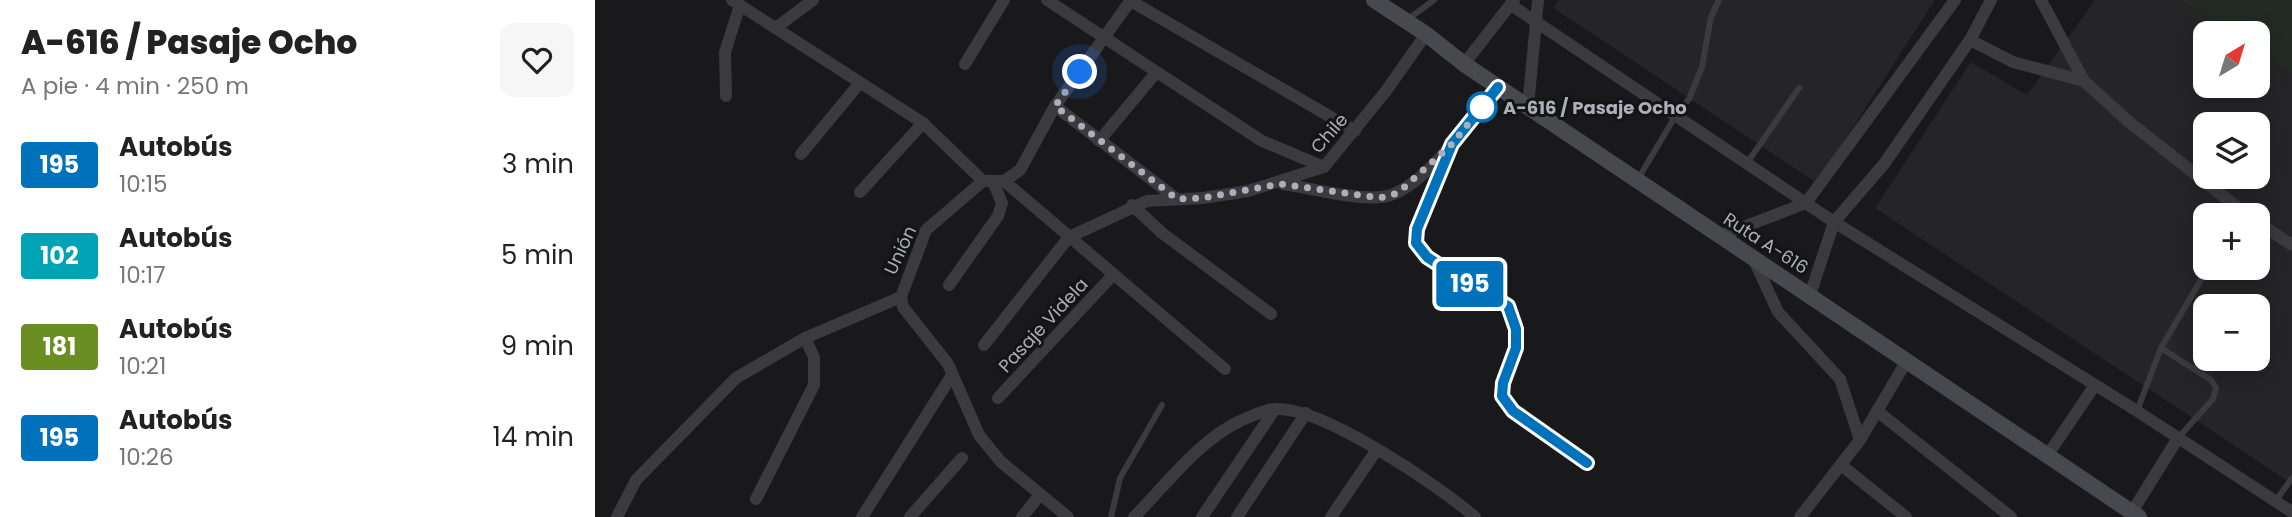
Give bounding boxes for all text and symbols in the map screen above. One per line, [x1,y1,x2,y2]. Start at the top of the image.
text: A-616 / Pasaje Ocho [21,19,357,66]
north arrow [2193,21,2270,98]
map controls [2193,21,2270,371]
button: heart [500,23,574,97]
your location [1062,54,1097,89]
text: A pie · 4 min · 250 m [21,70,249,102]
marker: A-616 / Pasaje Ocho [1467,92,1497,122]
place label: A-616 / Pasaje Ocho [1503,95,1687,120]
street label: Chile [1305,108,1353,158]
button: layers [2193,112,2270,189]
text: Autobús [119,129,233,165]
text: 3 min [502,146,574,182]
text: 195 [40,148,79,181]
text: 10:15 [119,168,168,200]
button: + [2193,203,2270,280]
street label: Ruta A-616 [1719,206,1813,280]
text: Autobús [119,220,233,256]
street label: Unión [878,222,922,278]
text: 5 min [501,237,574,273]
text: 102 [40,239,79,272]
text: 10:17 [119,259,166,291]
line badge: 195 [1430,261,1510,307]
text: 195 [1450,267,1490,300]
street label: Pasaje Videla [993,272,1093,378]
button: − [2193,294,2270,371]
text: Autobús [119,311,233,347]
text: 9 min [501,328,574,364]
text: 181 [43,330,76,363]
text: 10:21 [119,350,166,382]
text: Autobús [119,402,233,438]
text: 14 min [493,419,574,455]
text: 195 [40,421,79,454]
text: 10:26 [119,441,174,473]

